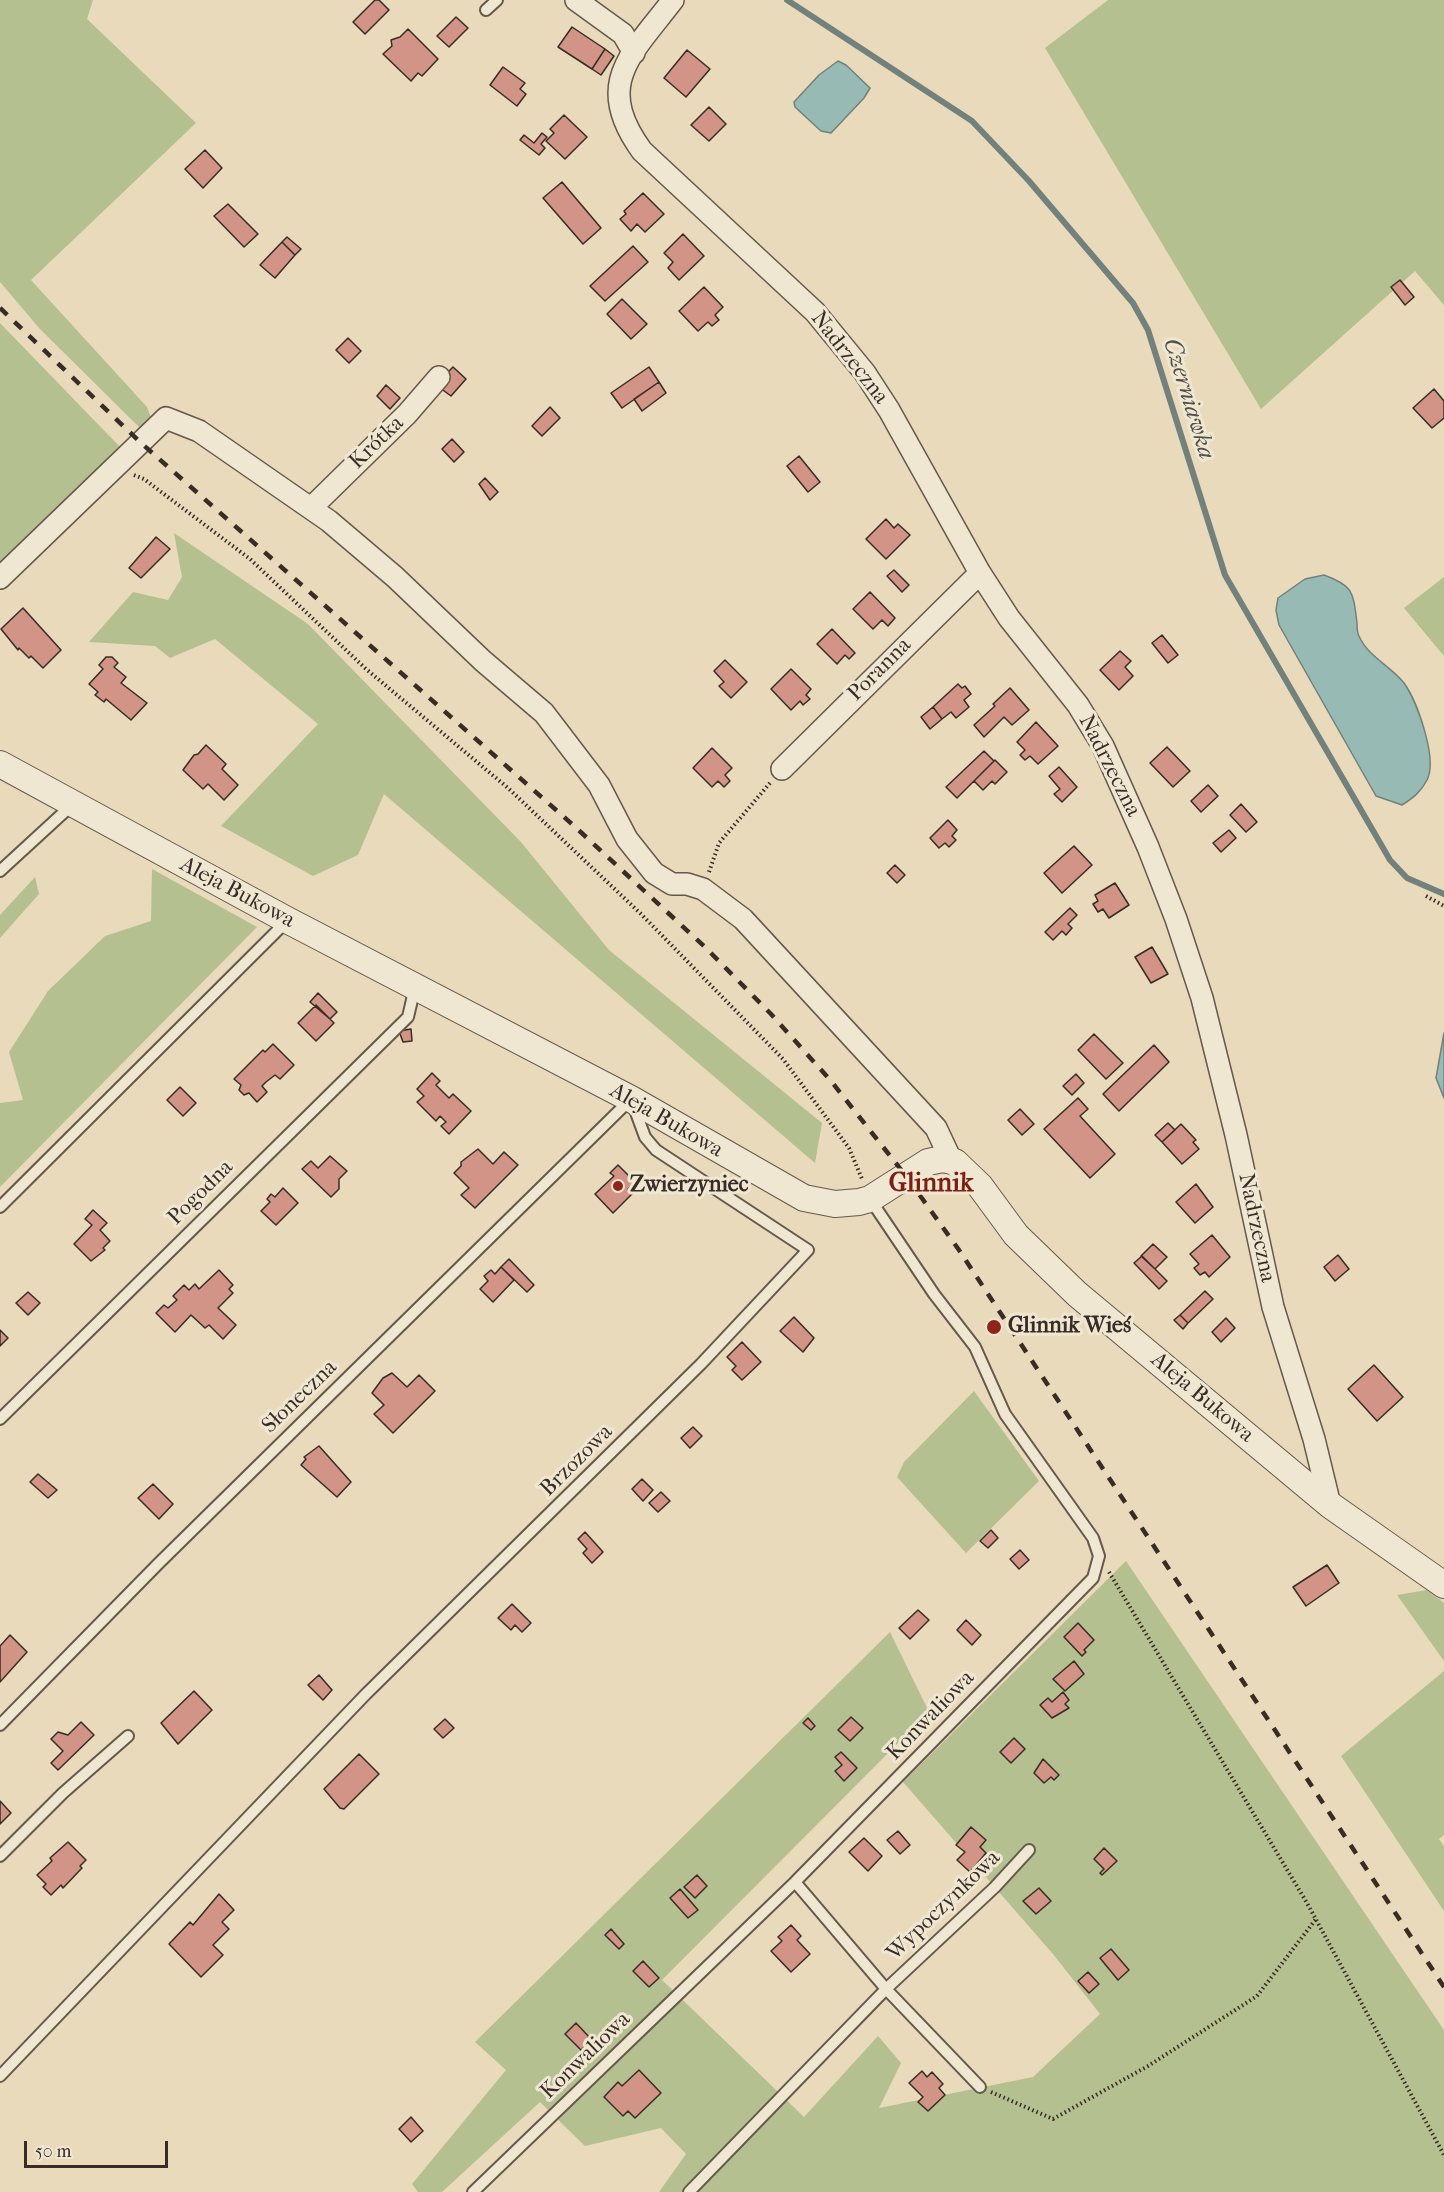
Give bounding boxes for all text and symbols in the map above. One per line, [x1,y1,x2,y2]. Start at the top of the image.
street label: Nadrzeczna [805,306,893,410]
water label: Czerniawka [1156,335,1220,463]
street label: Krótka [344,411,410,475]
street label: Poranna [843,633,917,707]
street label: Nadrzeczna [1072,711,1146,821]
street label: Aleja Bukowa [175,852,299,934]
street label: Aleja Bukowa [605,1078,727,1164]
street label: Pogodna [163,1155,239,1231]
district label: Glinnik [889,1169,973,1201]
street label: Nadrzeczna [1232,1171,1280,1285]
place label: Zwierzyniec [630,1173,748,1199]
marker: Zwierzyniec [611,1179,625,1193]
place label: Glinnik Wieś [1008,1314,1131,1340]
marker: Glinnik Wieś [985,1318,1003,1336]
street label: Aleja Bukowa [1145,1347,1259,1449]
street label: Słoneczna [257,1355,343,1439]
street label: Brzozowa [535,1419,619,1503]
street label: Konwaliowa [882,1666,980,1766]
street label: Wypoczynkowa [882,1845,1006,1967]
street label: Konwaliowa [536,2007,636,2105]
scale bar [27,2129,171,2167]
text: 50 m [35,2141,71,2162]

